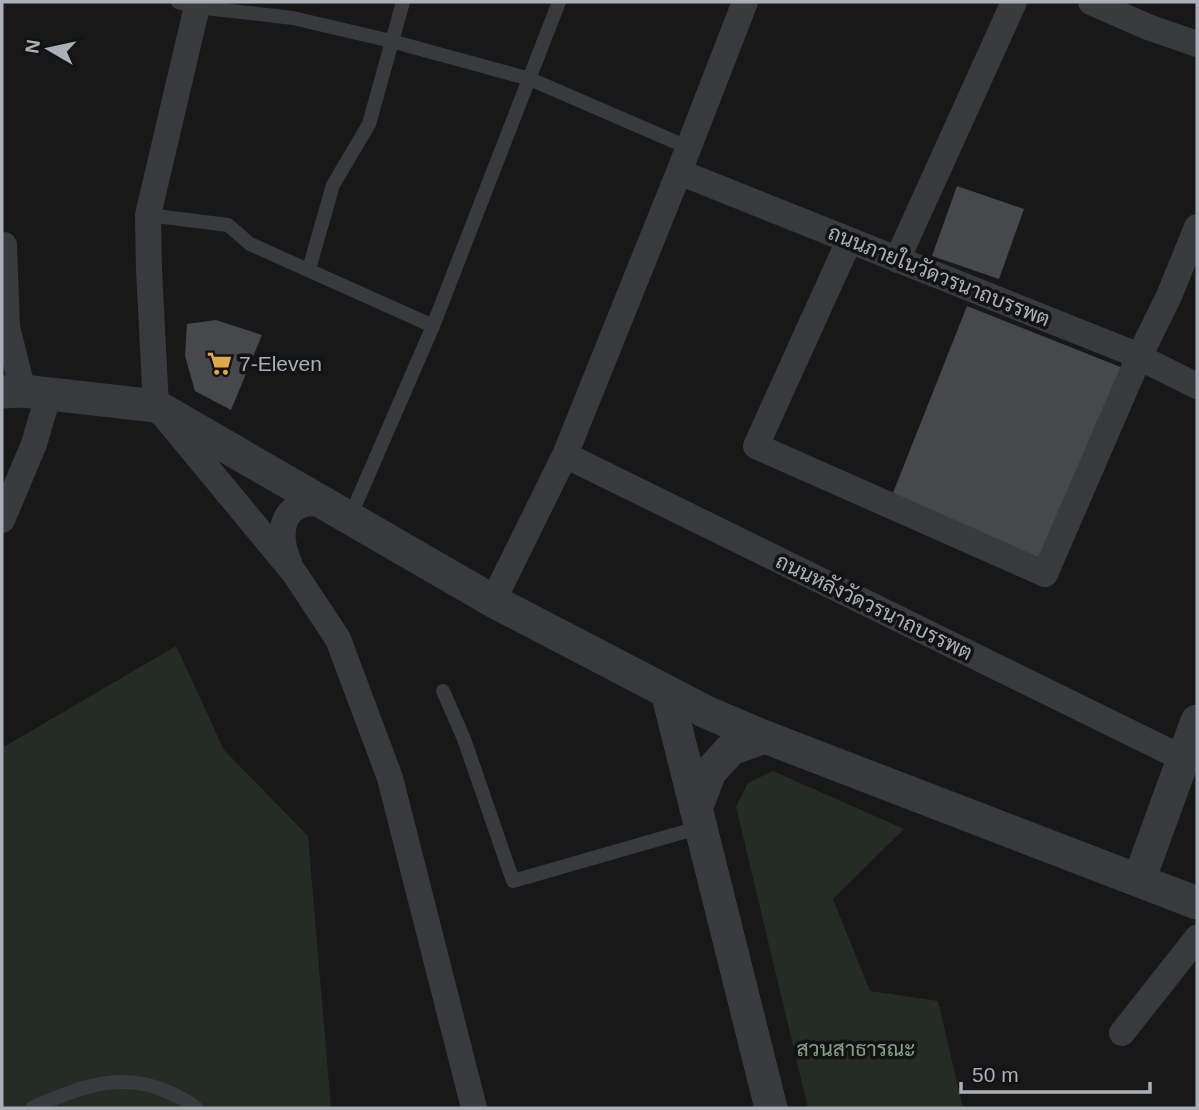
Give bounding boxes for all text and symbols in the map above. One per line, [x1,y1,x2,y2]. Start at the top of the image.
north arrow [14,14,84,84]
text: N [21,38,44,55]
street label: ถนนภายในวัดวรนาถบรรพต [825,220,1054,331]
supermarket icon: 7-Eleven [205,350,233,378]
place label: 7-Eleven [239,352,322,375]
street label: ถนนหลังวัดวรนาถบรรพต [772,549,976,664]
park label: สวนสาธารณะ [796,1037,916,1060]
scale bar [961,1050,1150,1094]
text: 50 m [972,1063,1019,1086]

